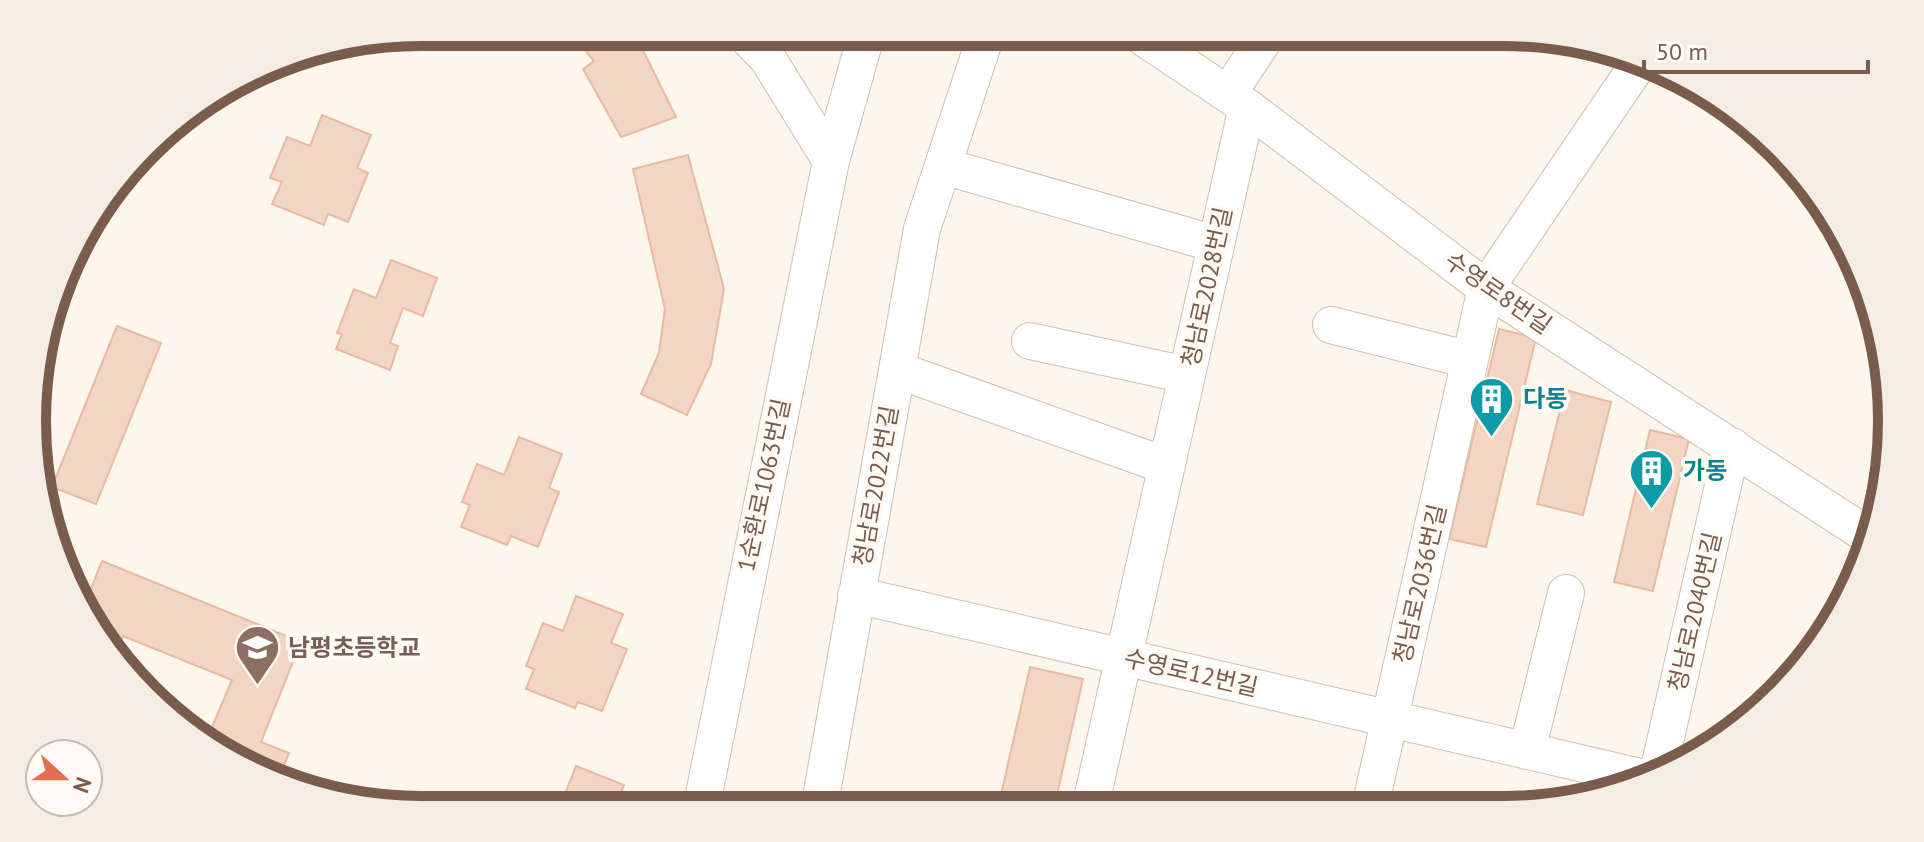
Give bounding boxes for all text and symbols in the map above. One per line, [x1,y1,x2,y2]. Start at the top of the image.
scale bar [1644,24,1868,74]
text: 50 m [1656,36,1708,67]
street label: 청남로2028번길 [1174,204,1239,370]
street label: 수영로8번길 [1439,244,1558,341]
building icon: 다동 [1468,375,1516,438]
place label: 다동 [1523,383,1567,414]
street label: 1순환로1063번길 [730,396,797,574]
street label: 청남로2022번길 [846,403,905,569]
building icon: 가동 [1628,447,1676,510]
place label: 가동 [1683,455,1727,486]
street label: 청남로2036번길 [1386,501,1453,667]
street label: 청남로2040번길 [1661,529,1728,695]
school or university icon: 남평초등학교 [233,624,281,687]
place label: 남평초등학교 [288,632,420,663]
street label: 수영로12번길 [1121,642,1261,703]
north arrow [24,738,104,818]
text: N [67,773,98,797]

